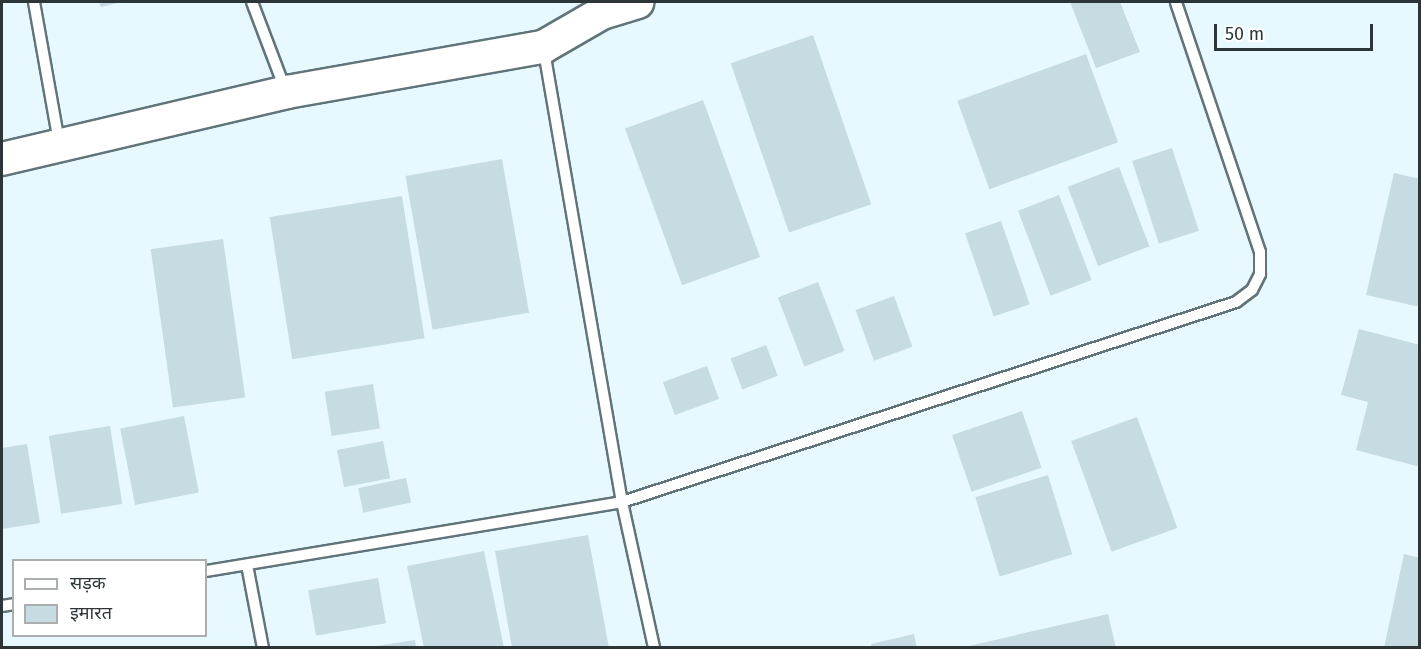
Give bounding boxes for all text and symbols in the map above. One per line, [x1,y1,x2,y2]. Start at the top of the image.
scale bar [1217,12,1376,50]
text: 50 m [1225,23,1264,45]
legend [12,559,207,637]
text: सड़क [70,572,106,594]
text: इमारत [70,602,112,624]

